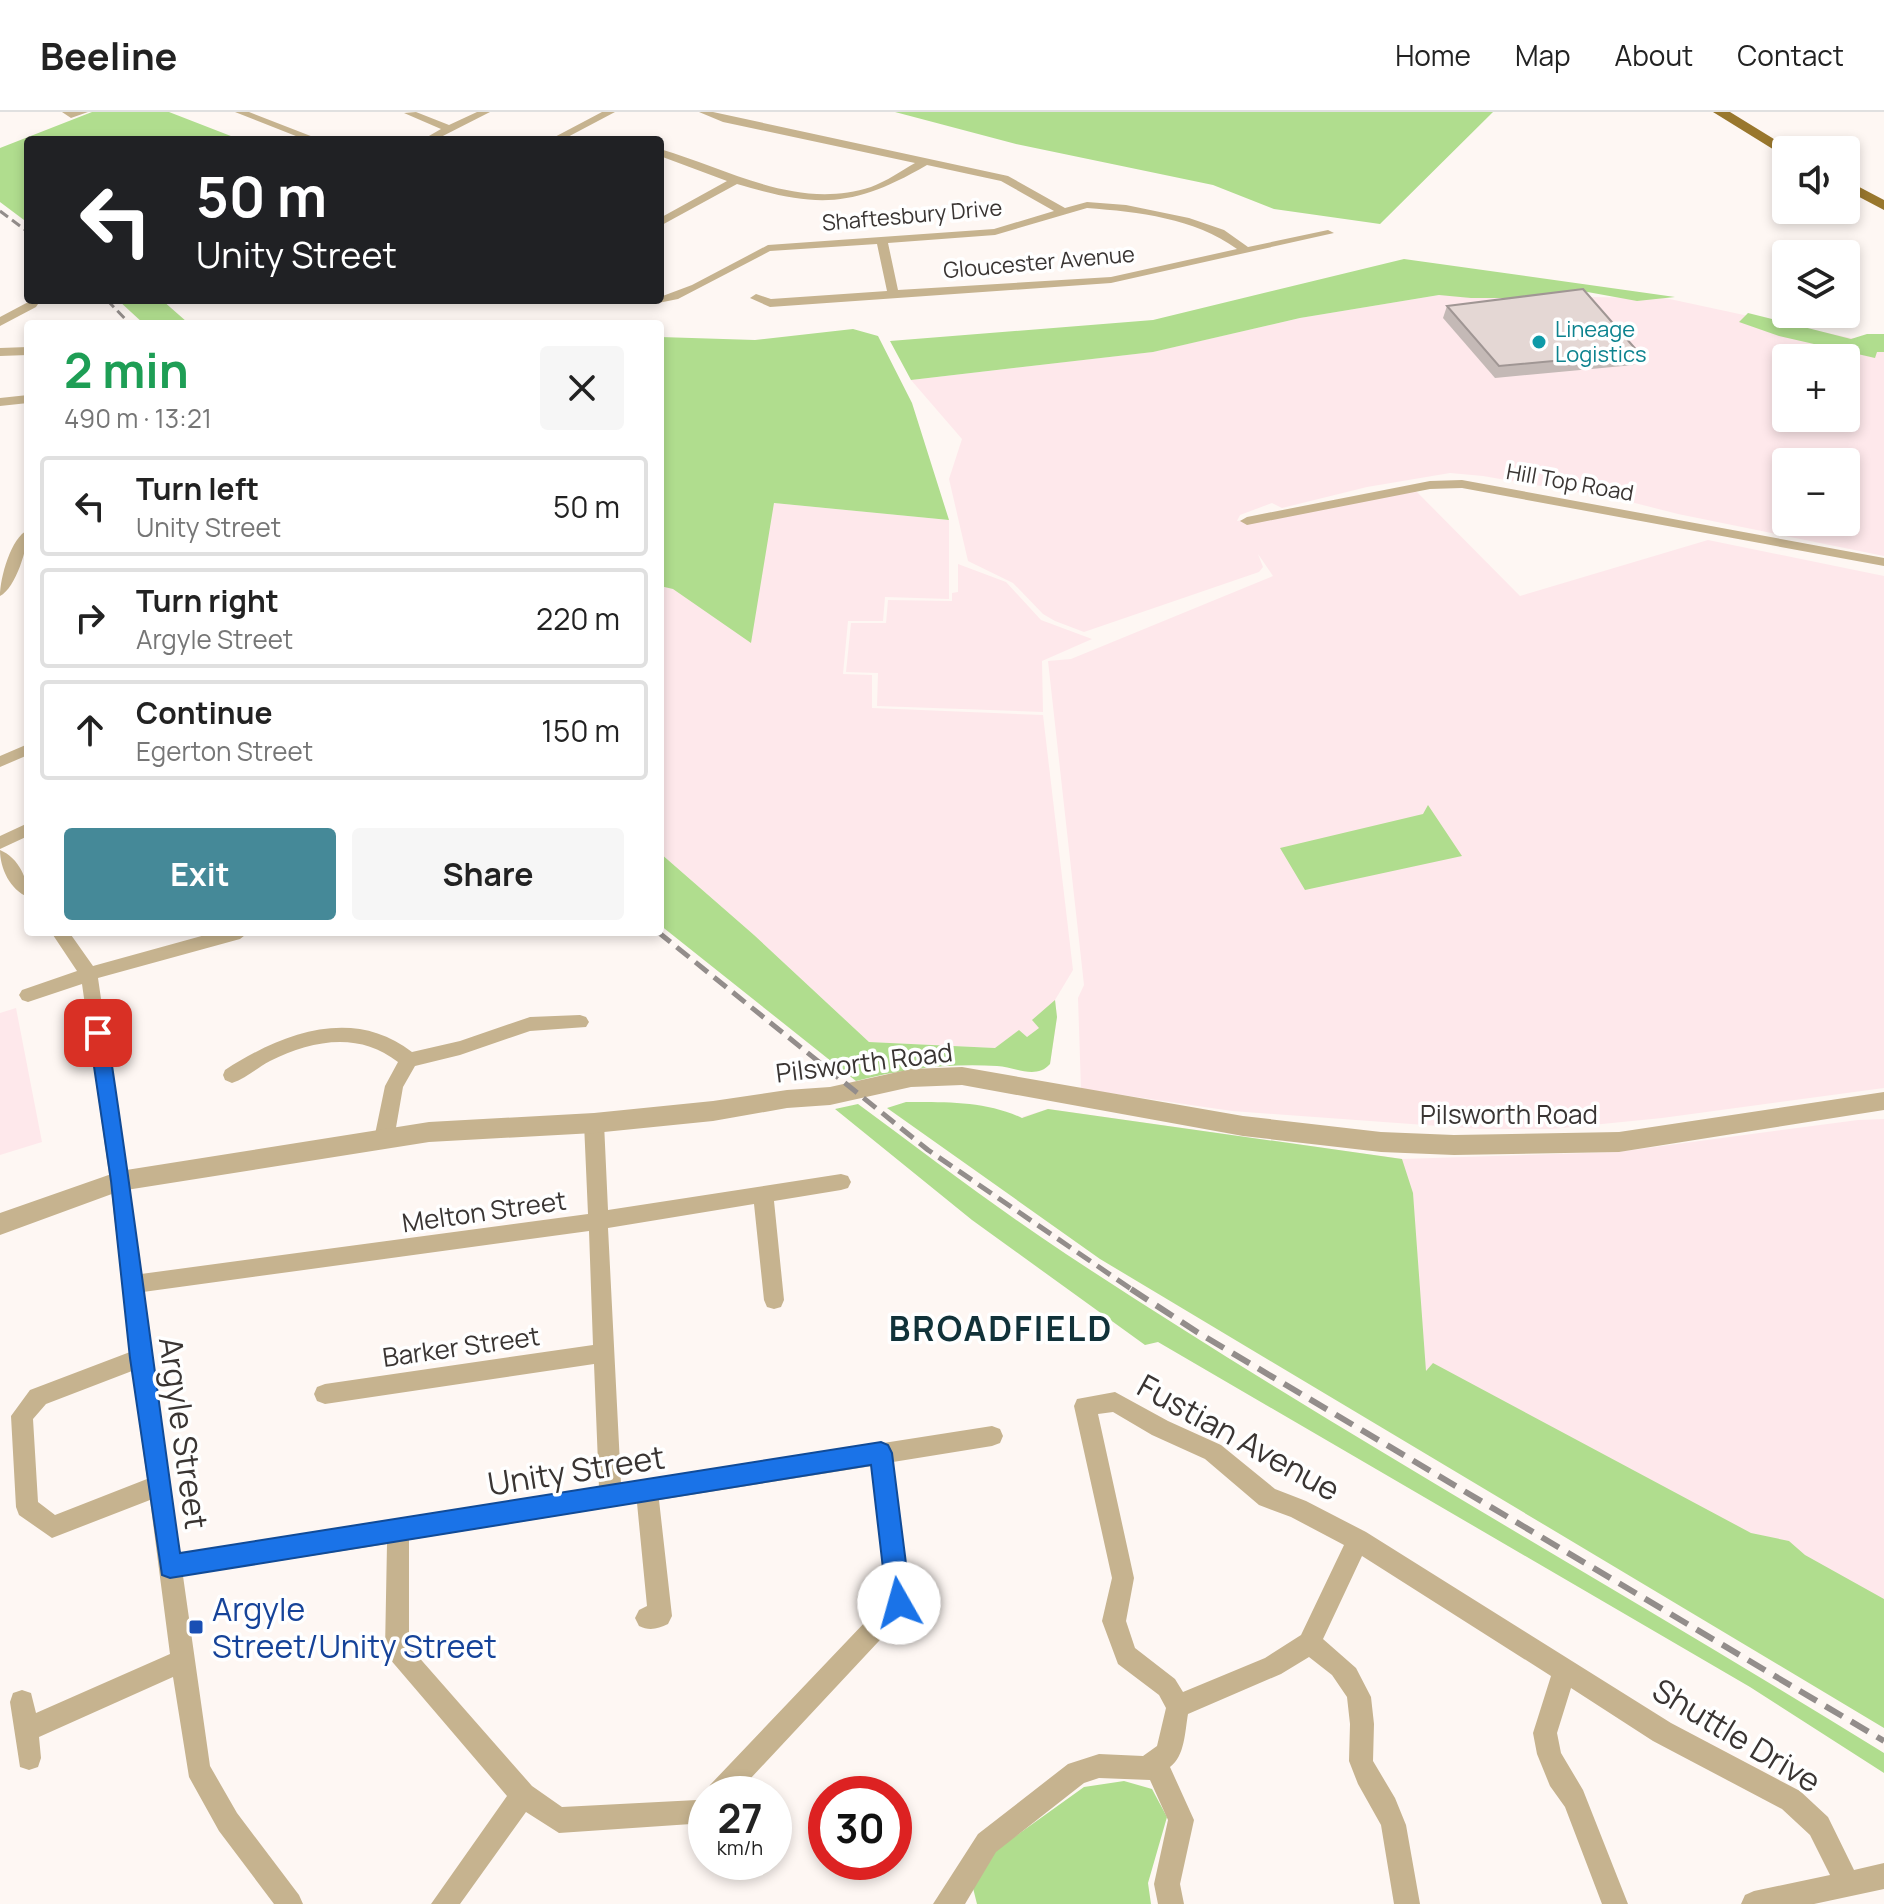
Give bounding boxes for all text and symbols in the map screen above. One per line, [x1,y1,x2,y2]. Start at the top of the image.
text: Beeline [40,29,177,81]
text: Home [1395,36,1471,74]
text: Map [1515,36,1571,74]
text: About [1615,36,1693,74]
text: Contact [1737,36,1844,74]
map controls [1772,136,1860,536]
button: sound [1772,136,1860,224]
text: 50 m [196,157,327,234]
icon: left [64,168,168,272]
street label: Shaftesbury Drive [821,192,1003,238]
text: Unity Street [196,230,397,279]
street label: Gloucester Avenue [942,239,1136,285]
button: layers [1772,240,1860,328]
place label: Lineage Logistics [1555,314,1647,369]
marker: Lineage Logistics [1530,333,1548,351]
text: 2 min [64,337,189,402]
button: + [1772,344,1860,432]
button: close [540,346,624,430]
text: 490 m · 13:21 [64,400,212,436]
button: − [1772,448,1860,536]
street label: Hill Top Road [1504,456,1636,508]
text: Turn left [136,468,259,509]
icon: left [68,484,112,528]
text: 50 m [553,486,620,527]
text: Unity Street [136,509,281,545]
text: Turn right [136,580,279,621]
icon: right [68,596,112,640]
text: 220 m [536,598,620,639]
text: Argyle Street [136,621,293,657]
text: Continue [136,692,272,733]
icon: ahead [68,708,112,752]
text: 150 m [541,710,620,751]
text: Egerton Street [136,733,313,769]
button: Exit [64,828,336,920]
button: Share [352,828,624,920]
pin [64,999,132,1067]
icon: arrive [76,1011,120,1055]
street label: Pilsworth Road [774,1033,954,1091]
street label: Pilsworth Road [1420,1096,1598,1132]
street label: Melton Street [400,1182,568,1240]
district label: BROADFIELD [889,1305,1113,1351]
street label: Barker Street [380,1317,542,1375]
street label: Argyle Street [149,1334,219,1532]
street label: Fustian Avenue [1130,1363,1348,1511]
street label: Unity Street [484,1434,668,1506]
position arrow [857,1561,941,1645]
place label: Argyle Street/Unity Street [212,1587,497,1668]
marker: Argyle Street/Unity Street [187,1618,205,1636]
street label: Shuttle Drive [1645,1668,1829,1802]
speed limit sign: 30 [808,1776,912,1880]
text: 27 [717,1790,763,1845]
text: km/h [717,1834,763,1861]

